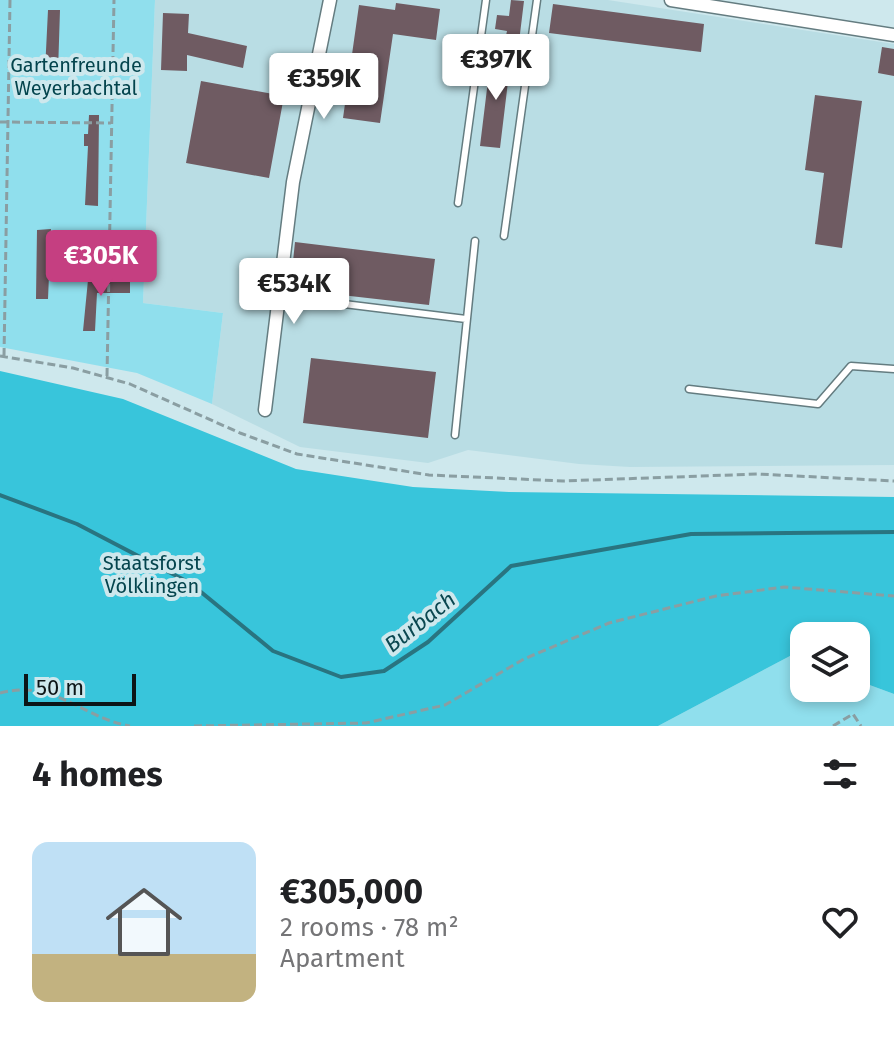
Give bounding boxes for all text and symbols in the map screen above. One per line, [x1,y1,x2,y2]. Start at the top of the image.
pin: €397K [440,34,552,102]
text: €397K [460,44,532,75]
park label: Gartenfreunde Weyerbachtal [10,53,142,100]
pin: €359K [268,53,380,121]
text: €359K [287,63,361,94]
pin: €305K [45,230,157,298]
text: €305K [64,240,138,271]
pin: €534K [238,258,350,326]
text: €534K [257,268,331,299]
park label: Staatsforst Völklingen [103,551,202,598]
water label: Burbach [379,586,461,658]
map controls [790,622,870,702]
button: layers [790,622,870,702]
scale bar [24,670,136,706]
text: 50 m [36,674,84,701]
icon: filters [818,752,862,796]
text: 4 homes [32,754,163,795]
text: €305,000 [280,871,423,912]
icon: home [96,874,192,970]
icon: heart [818,900,862,944]
text: 2 rooms · 78 m² [280,912,459,943]
text: Apartment [280,943,405,974]

